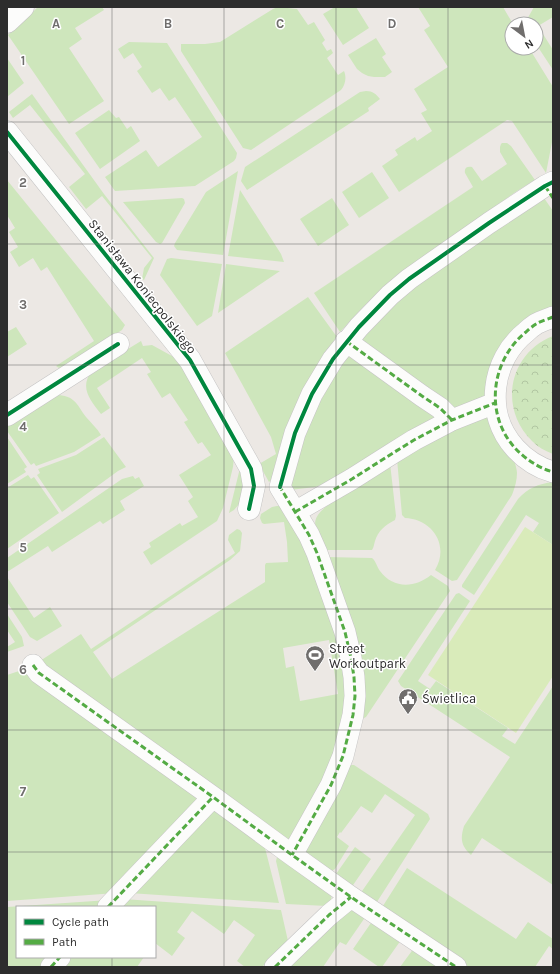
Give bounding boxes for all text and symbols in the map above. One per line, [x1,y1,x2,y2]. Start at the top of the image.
text: A [52,16,60,31]
text: B [164,16,172,31]
text: C [276,16,284,31]
text: D [388,16,397,31]
north arrow [504,16,544,56]
text: N [522,36,536,52]
text: 1 [21,53,25,68]
text: 2 [19,175,27,190]
street label: Stanisława Koniecpolskiego [85,216,200,357]
text: 3 [19,297,27,312]
text: 4 [19,419,27,434]
text: 5 [19,540,27,555]
place label: Street Workoutpark [329,641,406,671]
sports icon: Street Workoutpark [304,644,326,672]
text: 6 [19,662,27,677]
public building icon: Świetlica [397,687,419,715]
place label: Świetlica [422,690,476,706]
text: 7 [20,784,27,799]
legend [16,906,156,958]
text: Cycle path [52,915,109,929]
text: Path [52,935,77,949]

